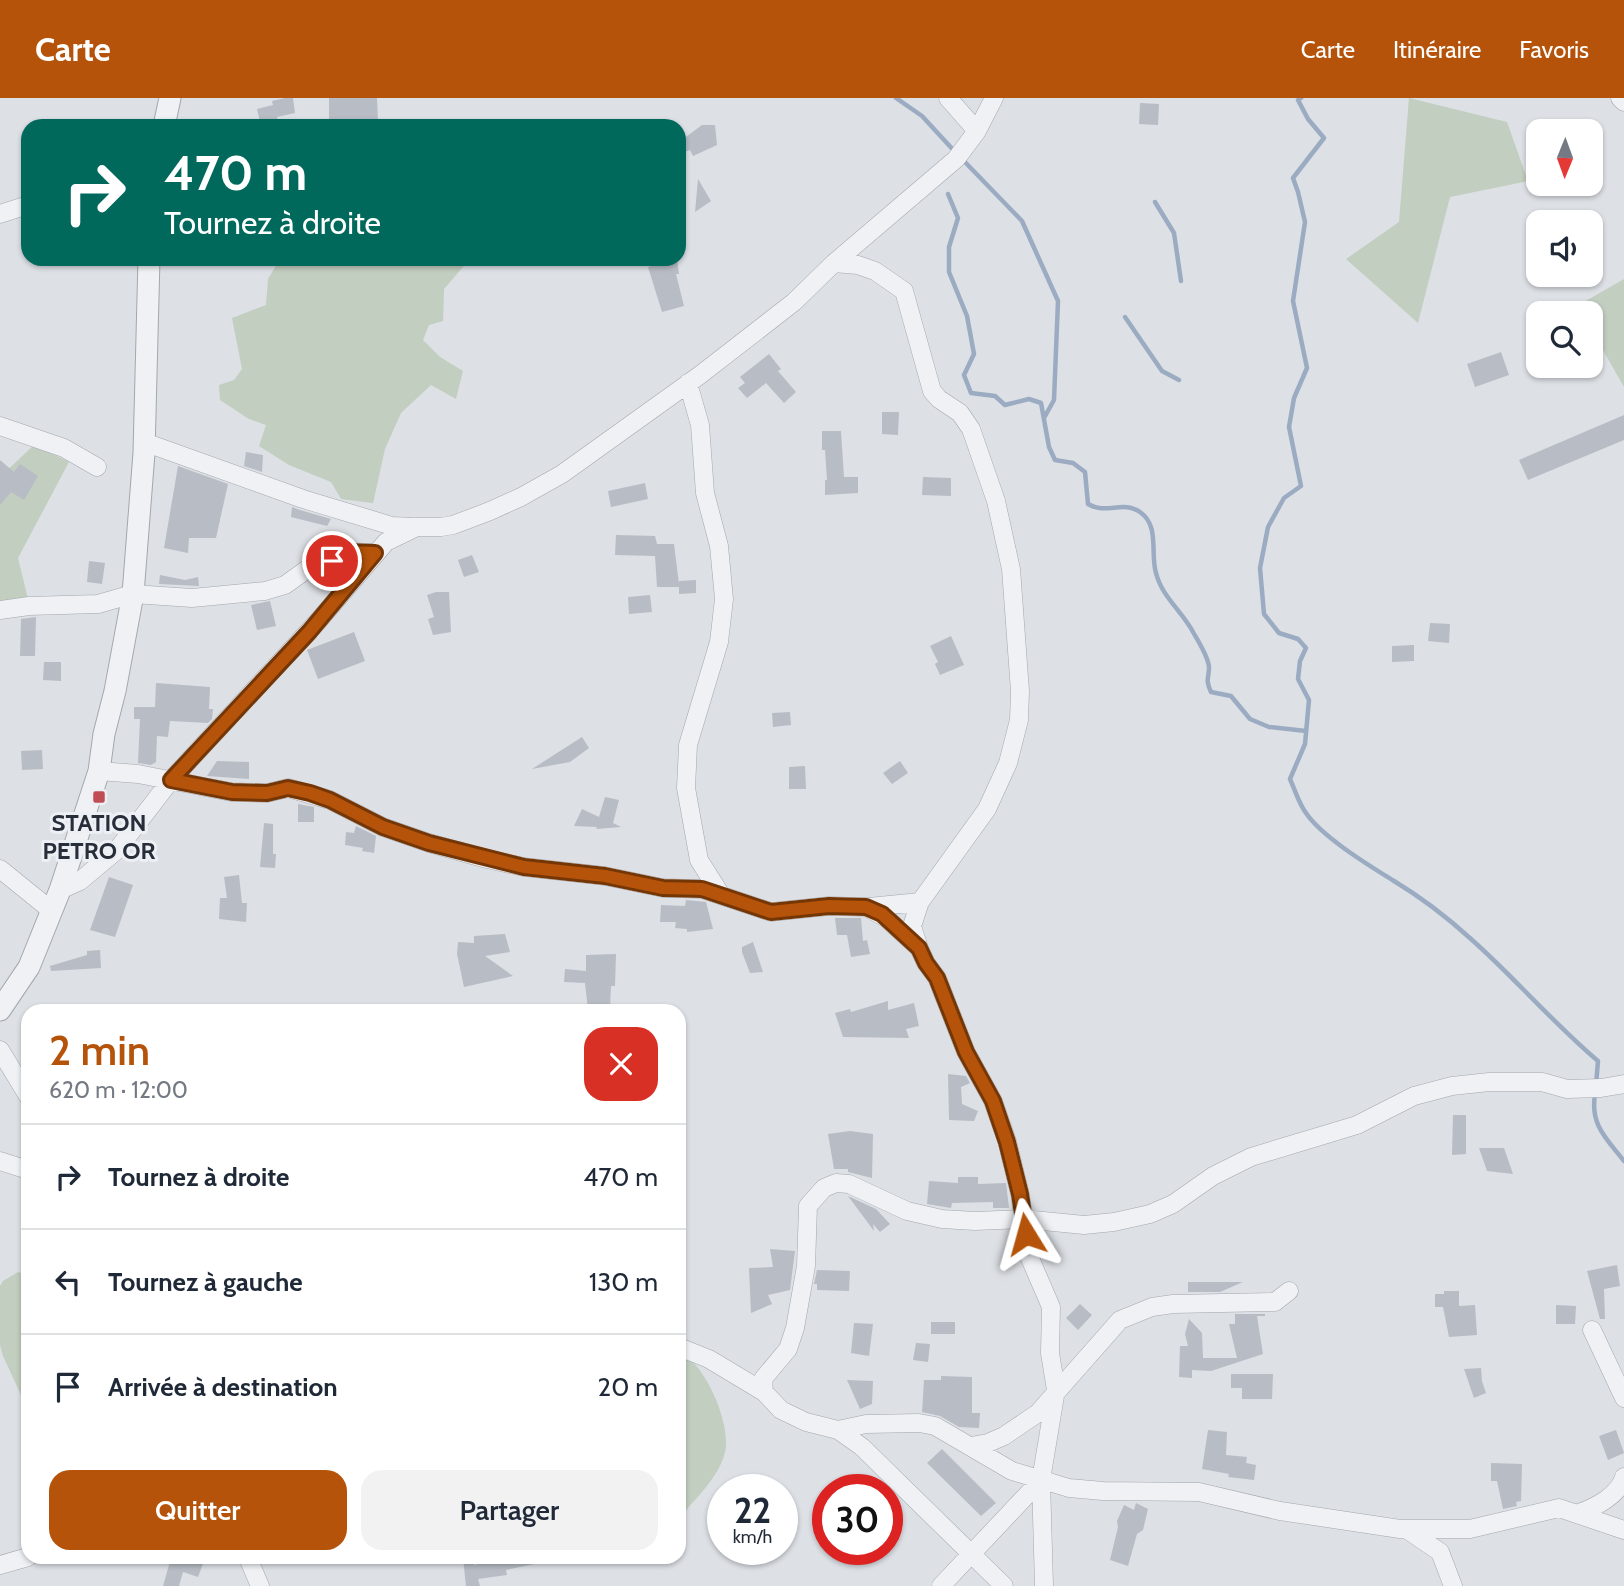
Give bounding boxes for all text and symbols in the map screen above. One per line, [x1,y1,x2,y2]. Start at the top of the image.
text: Carte [35,29,111,69]
text: Carte [1301,35,1355,64]
text: Itinéraire [1393,35,1481,64]
text: Favoris [1519,35,1589,64]
north arrow [1526,119,1603,196]
map controls [1526,119,1603,378]
text: 470 m [164,143,307,202]
icon: right [49,147,140,238]
text: Tournez à droite [164,203,381,242]
button: sound [1526,210,1603,287]
button: search [1526,301,1603,378]
pin [302,531,362,591]
icon: arrive [313,542,351,580]
marker: STATION PETRO OR [91,789,107,805]
place label: STATION PETRO OR [42,808,156,865]
text: 2 min [49,1024,150,1076]
button: close [584,1027,658,1101]
text: 620 m · 12:00 [49,1076,188,1104]
icon: right [49,1158,87,1196]
text: Tournez à droite [108,1161,290,1193]
text: 470 m [583,1161,658,1193]
position arrow [989,1197,1063,1271]
icon: left [49,1263,87,1301]
text: Tournez à gauche [108,1266,303,1298]
text: 130 m [589,1266,658,1298]
icon: arrive [49,1368,87,1406]
text: Arrivée à destination [108,1371,338,1403]
text: 20 m [598,1371,658,1403]
button: Quitter [49,1470,347,1550]
button: Partager [361,1470,658,1550]
speed limit sign: 30 [812,1474,903,1565]
text: 22 [734,1489,771,1532]
text: km/h [733,1526,772,1548]

